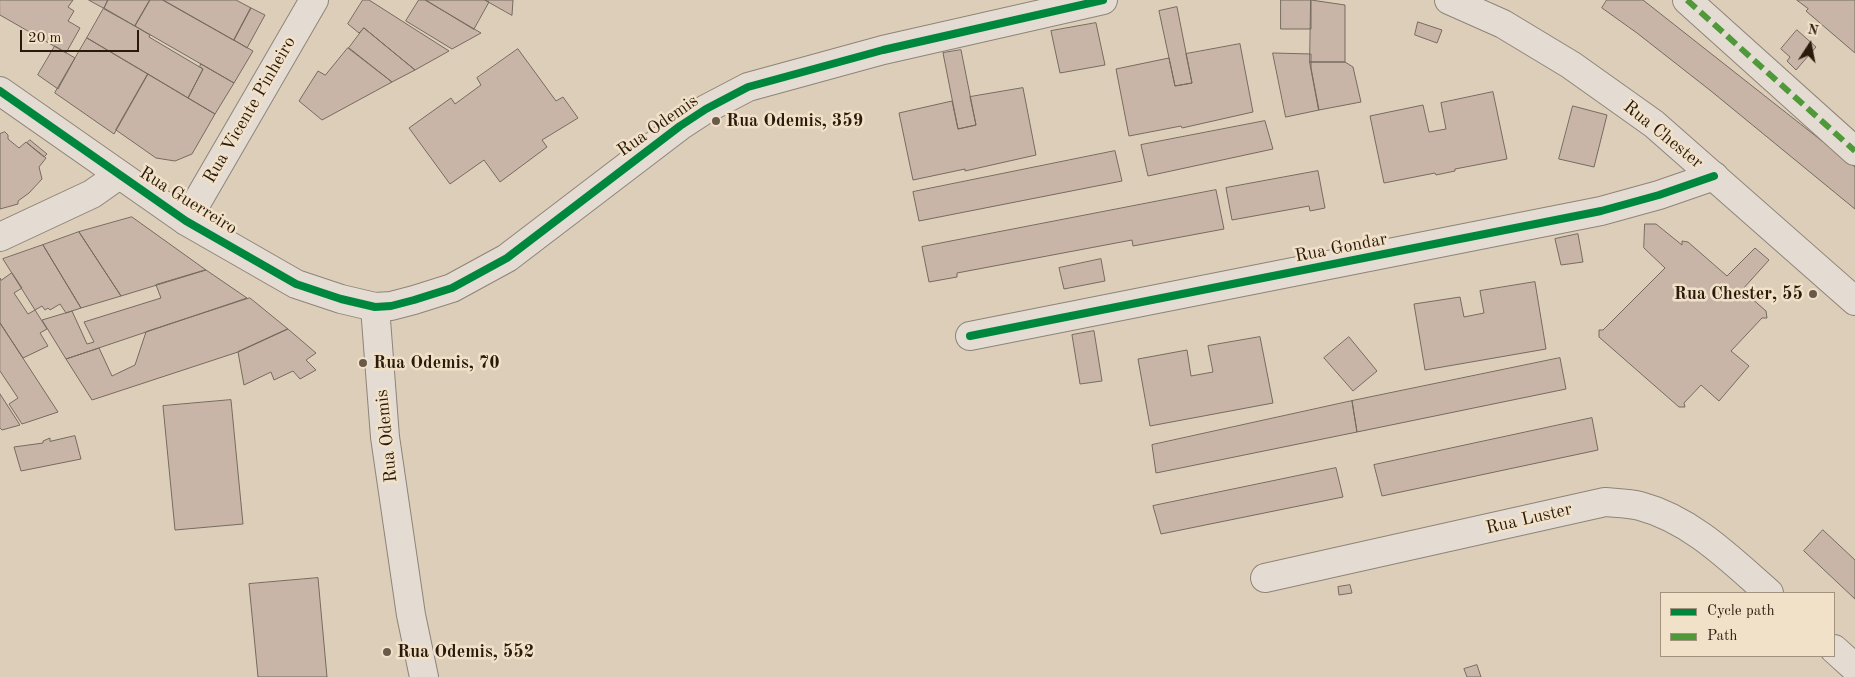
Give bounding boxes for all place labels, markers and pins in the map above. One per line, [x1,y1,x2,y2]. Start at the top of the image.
place label: Rua Odemis, 359 [726,110,863,132]
marker: Rua Odemis, 359 [710,115,722,127]
place label: Rua Chester, 55 [1674,283,1803,305]
marker: Rua Chester, 55 [1807,288,1819,300]
place label: Rua Odemis, 70 [373,352,500,374]
marker: Rua Odemis, 70 [357,357,369,369]
place label: Rua Odemis, 552 [397,641,534,663]
marker: Rua Odemis, 552 [381,646,393,658]

